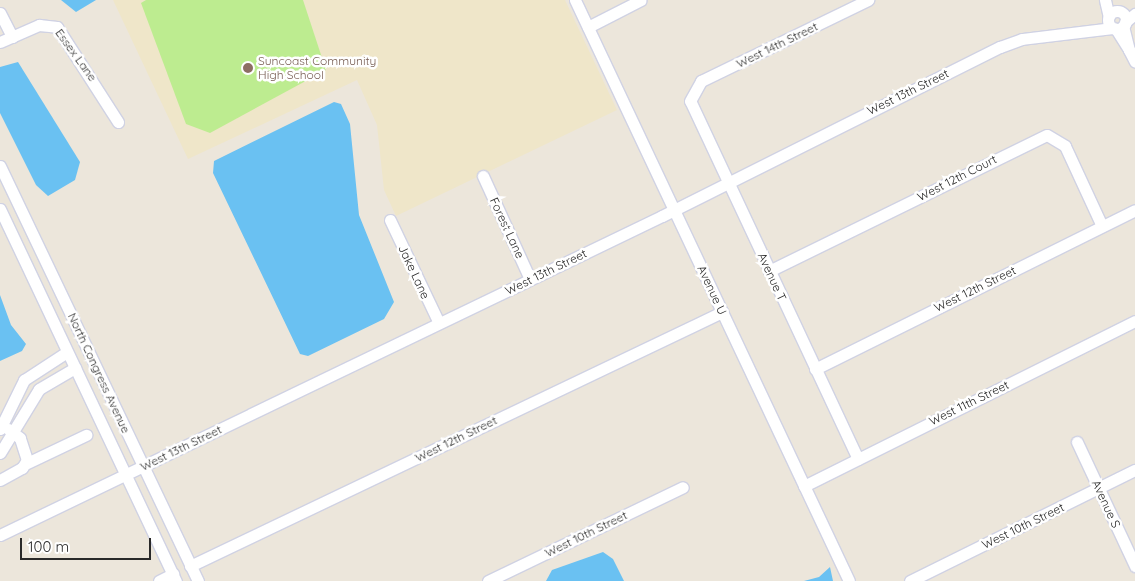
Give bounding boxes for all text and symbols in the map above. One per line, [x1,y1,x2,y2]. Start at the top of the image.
street label: West 14th Street [734,19,820,71]
street label: Essex Lane [52,26,100,84]
place label: Suncoast Community High School [258,54,376,82]
marker: Suncoast Community High School [242,62,254,74]
street label: West 13th Street [865,66,951,118]
street label: West 12th Court [915,152,999,204]
street label: Forest Lane [487,195,527,261]
street label: Jake Lane [395,243,433,301]
street label: West 13th Street [503,246,589,298]
street label: Avenue T [755,251,789,303]
street label: Avenue U [694,263,730,317]
street label: West 12th Street [932,263,1018,315]
street label: North Congress Avenue [65,311,133,435]
street label: West 11th Street [927,377,1011,429]
street label: West 12th Street [413,413,499,465]
street label: West 13th Street [138,422,224,474]
street label: Avenue S [1089,478,1123,530]
street label: West 10th Street [980,500,1066,552]
street label: West 10th Street [543,508,629,560]
scale bar [22,528,154,560]
text: 100 m [28,537,69,556]

